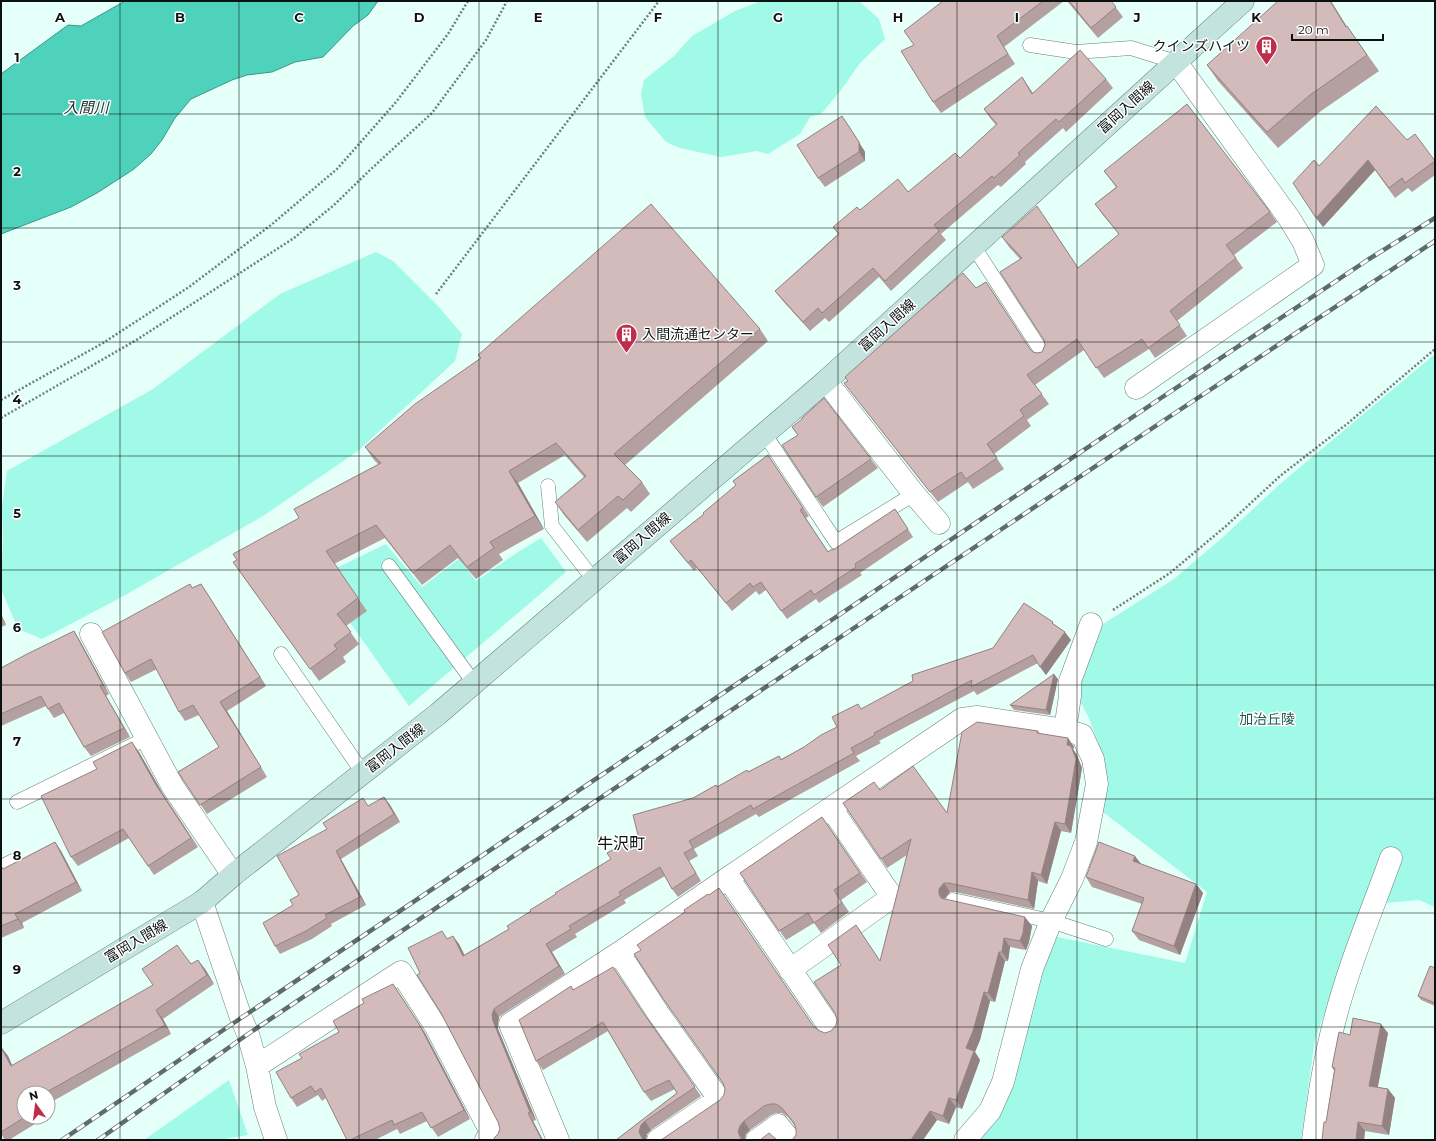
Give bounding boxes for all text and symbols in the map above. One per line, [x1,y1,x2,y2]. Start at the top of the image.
text: A [54,9,66,25]
text: B [175,9,185,25]
text: C [294,9,304,25]
text: D [414,9,425,25]
text: E [534,9,543,25]
text: F [654,9,662,25]
text: G [773,9,783,25]
text: H [893,9,903,25]
text: I [1015,9,1019,25]
text: J [1132,9,1141,25]
text: K [1251,9,1261,25]
scale bar [1292,16,1383,42]
text: 20 m [1298,22,1329,37]
building icon: クインズハイツ [1253,33,1279,66]
place label: クインズハイツ [1153,37,1250,55]
text: 1 [14,49,20,65]
street label: 富岡入間線 [1094,77,1158,137]
water label: 入間川 [63,98,110,117]
text: 2 [13,163,21,179]
text: 3 [12,277,21,293]
street label: 富岡入間線 [855,295,919,355]
building icon: 入間流通センター [614,321,640,354]
place label: 入間流通センター [642,325,754,343]
text: 4 [13,391,22,407]
text: 5 [13,505,21,521]
street label: 富岡入間線 [610,508,674,568]
text: 6 [13,619,22,635]
park label: 加治丘陵 [1239,710,1295,728]
street label: 富岡入間線 [362,719,428,777]
text: 7 [13,733,21,749]
district label: 牛沢町 [597,834,645,853]
text: 8 [13,847,22,863]
street label: 富岡入間線 [101,915,171,967]
text: 9 [13,961,21,977]
north arrow [16,1085,56,1125]
text: N [28,1087,40,1103]

